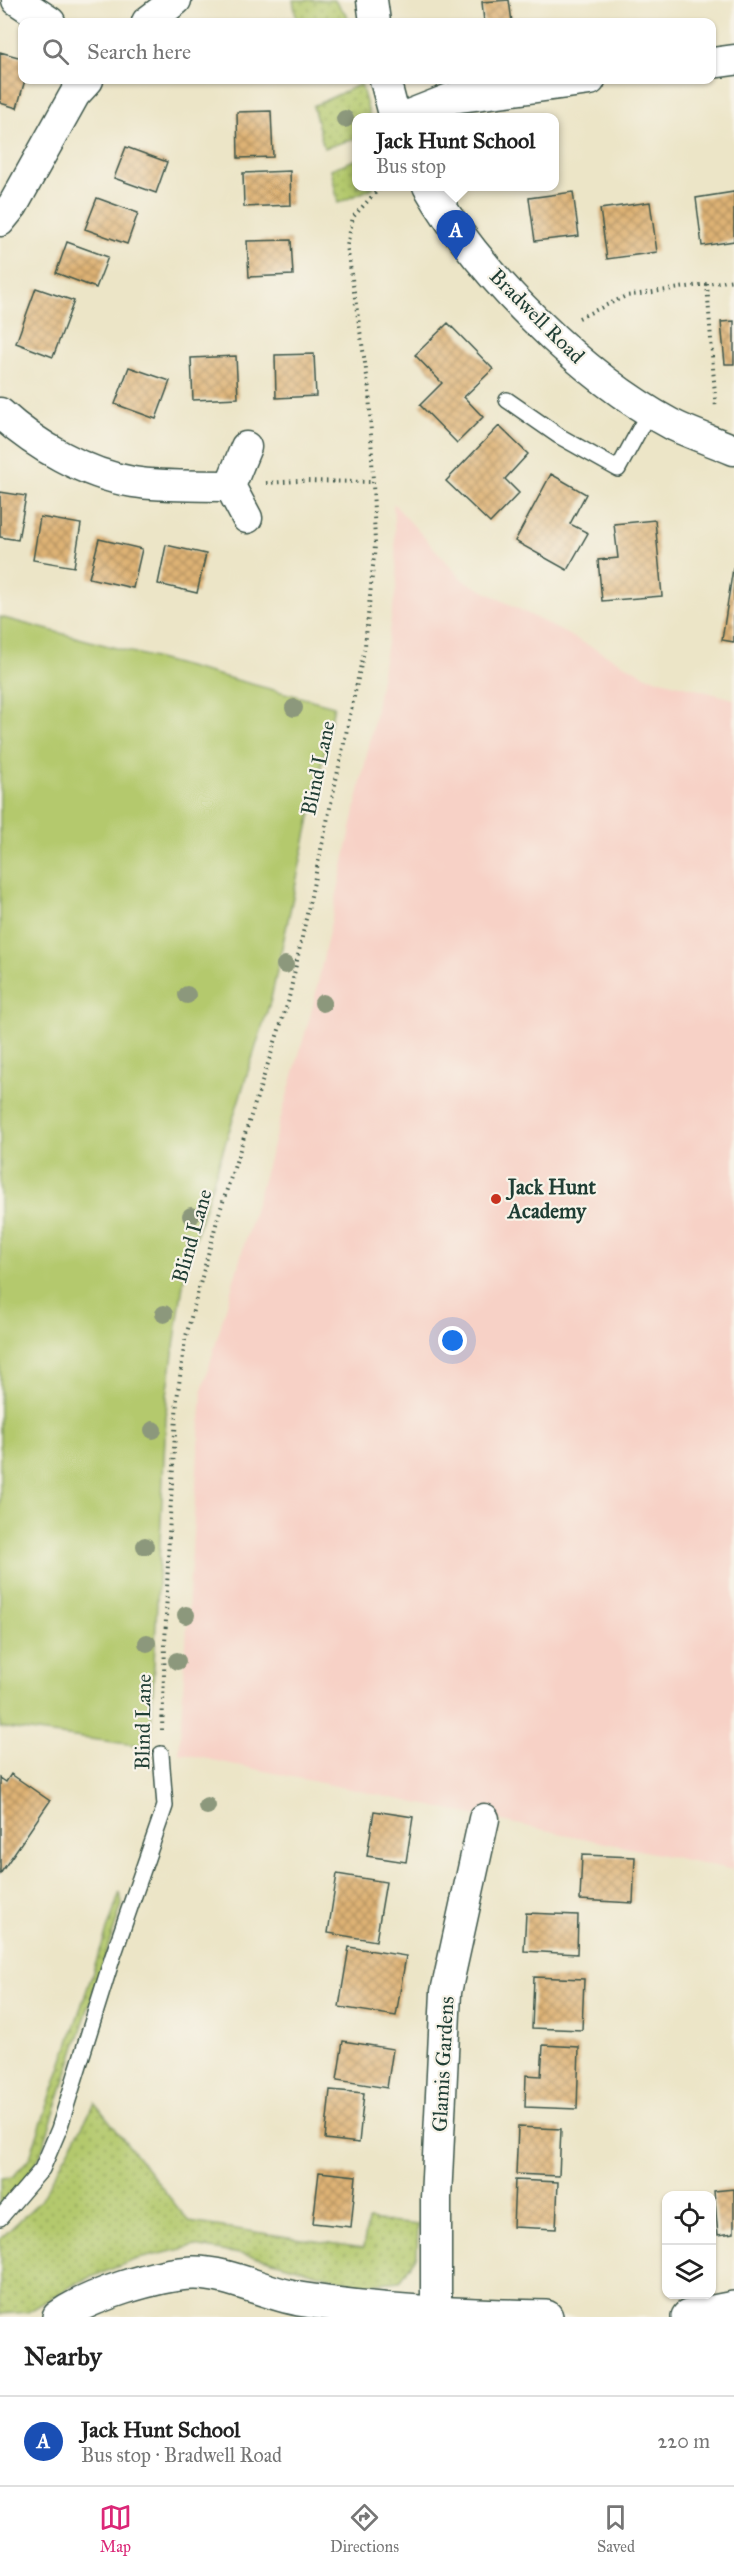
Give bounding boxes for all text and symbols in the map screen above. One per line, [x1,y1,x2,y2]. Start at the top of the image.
search box [18,18,716,84]
icon: search [39,35,72,68]
text: Search here [87,38,191,65]
popup [352,113,559,191]
text: Jack Hunt School [376,127,535,154]
text: Bus stop [376,154,446,178]
pin: A [436,210,476,260]
street label: Bradwell Road [484,263,590,369]
street label: Blind Lane [295,718,341,818]
place label: Jack Hunt Academy [505,1174,596,1224]
street label: Blind Lane [166,1186,218,1286]
marker: Jack Hunt Academy [489,1192,503,1206]
your location [438,1326,467,1355]
street label: Blind Lane [129,1673,157,1770]
street label: Glamis Gardens [426,1995,460,2133]
map controls [662,2191,716,2299]
button: locate [662,2191,716,2245]
button: layers [662,2245,716,2299]
text: Nearby [24,2340,102,2372]
text: Jack Hunt School [81,2416,240,2443]
text: A [37,2429,50,2453]
text: 220 m [658,2429,710,2453]
text: Bus stop · Bradwell Road [81,2443,282,2467]
tab: Map [99,2501,132,2556]
tab: Directions [330,2501,399,2556]
tab: Saved [597,2501,635,2556]

